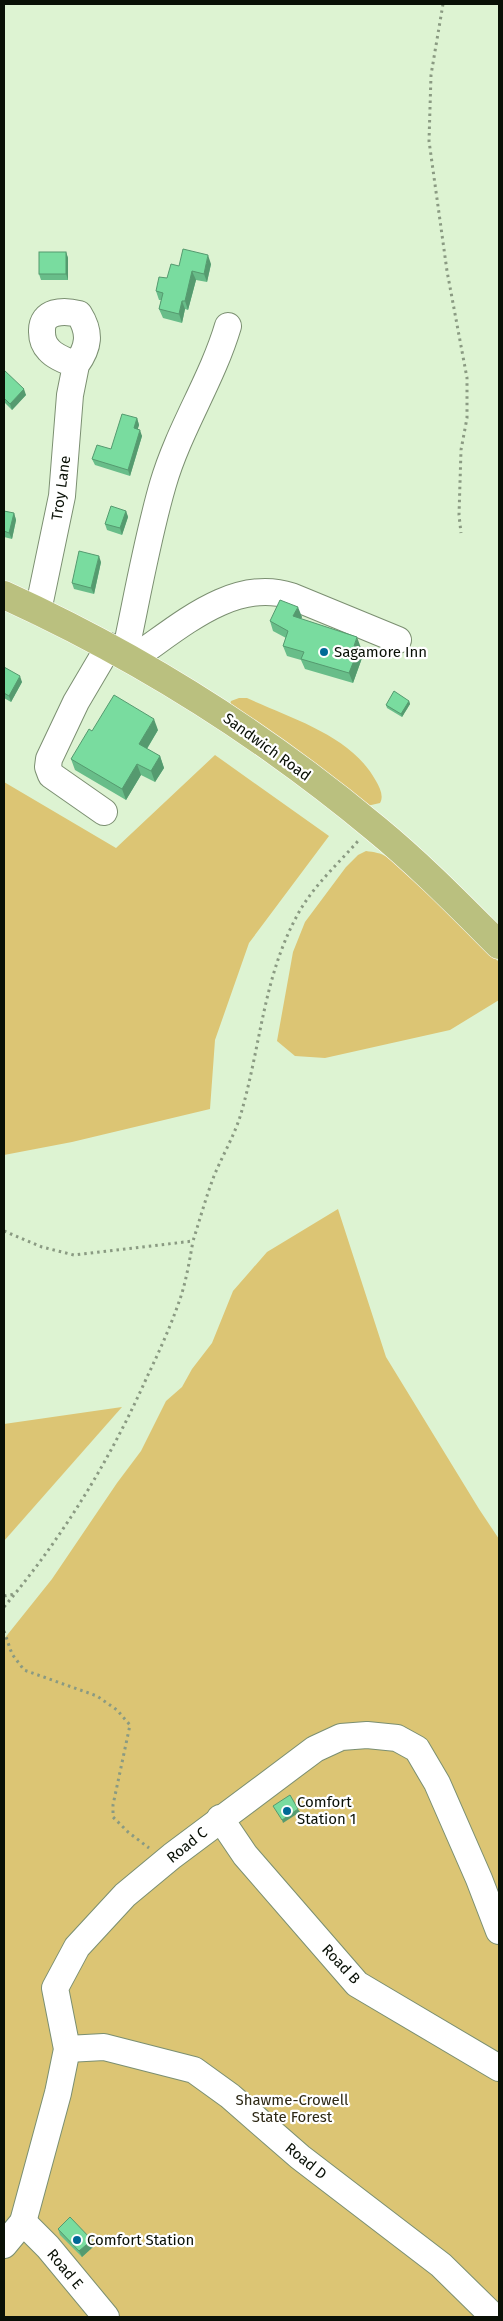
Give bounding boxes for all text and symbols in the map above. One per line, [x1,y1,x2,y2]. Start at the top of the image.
street label: Troy Lane [48,454,74,522]
place label: Sagamore Inn [334,643,427,661]
marker: Sagamore Inn [318,646,330,658]
street label: Sandwich Road [220,709,314,785]
place label: Comfort Station 1 [297,1793,356,1828]
marker: Comfort Station 1 [281,1805,293,1817]
street label: Road C [163,1823,211,1867]
street label: Road B [318,1940,364,1988]
park label: Shawme-Crowell State Forest [236,2091,349,2126]
street label: Road D [282,2139,330,2183]
place label: Comfort Station [87,2231,194,2249]
marker: Comfort Station [71,2234,83,2246]
street label: Road E [43,2245,87,2293]

